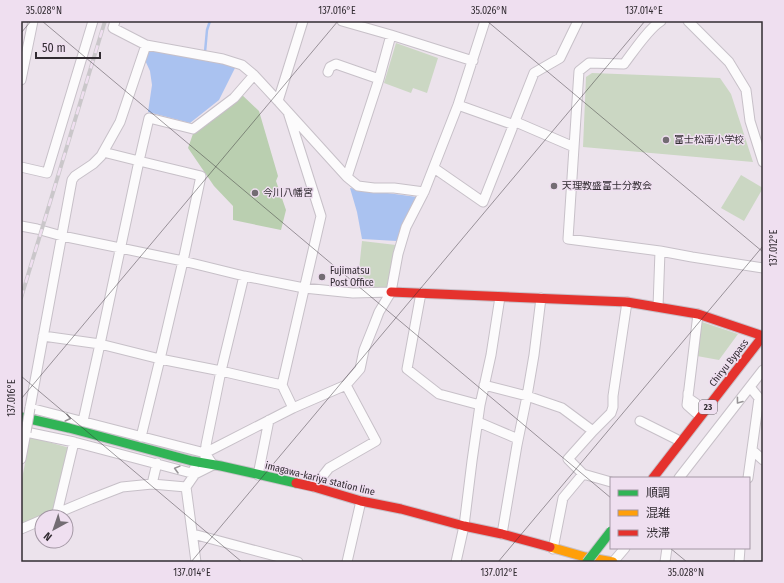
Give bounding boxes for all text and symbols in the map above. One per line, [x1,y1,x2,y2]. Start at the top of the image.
text: 35.028°N [26,5,62,17]
text: 137.016°E [318,5,356,17]
text: 35.026°N [471,5,507,17]
text: 137.014°E [625,5,663,17]
scale bar [36,34,100,60]
text: 50 m [42,41,66,55]
place label: 富士松南小学校 [674,134,744,146]
marker: 富士松南小学校 [661,135,671,145]
place label: 天理教盛富士分教会 [562,180,652,192]
marker: 天理教盛富士分教会 [549,181,559,191]
place label: 今川八幡宮 [263,187,313,199]
marker: 今川八幡宮 [250,188,260,198]
text: 137.012°E [768,229,780,267]
place label: Fujimatsu Post Office [330,265,374,289]
marker: Fujimatsu Post Office [317,272,327,282]
street label: Chiryu Bypass [707,337,751,389]
text: 137.016°E [6,379,18,417]
one-way arrow [737,397,744,404]
road number: 23 [699,400,717,414]
one-way arrow [65,413,71,421]
street label: imagawa-kariya station line [264,460,376,498]
one-way arrow [174,465,181,474]
legend [610,477,750,549]
text: 順調 [646,486,670,500]
text: 混雑 [646,506,670,520]
north arrow [34,509,74,549]
text: 渋滞 [646,526,670,540]
text: N [41,529,55,543]
text: 137.014°E [173,567,211,579]
text: 137.012°E [480,567,518,579]
text: 35.028°N [668,567,704,579]

